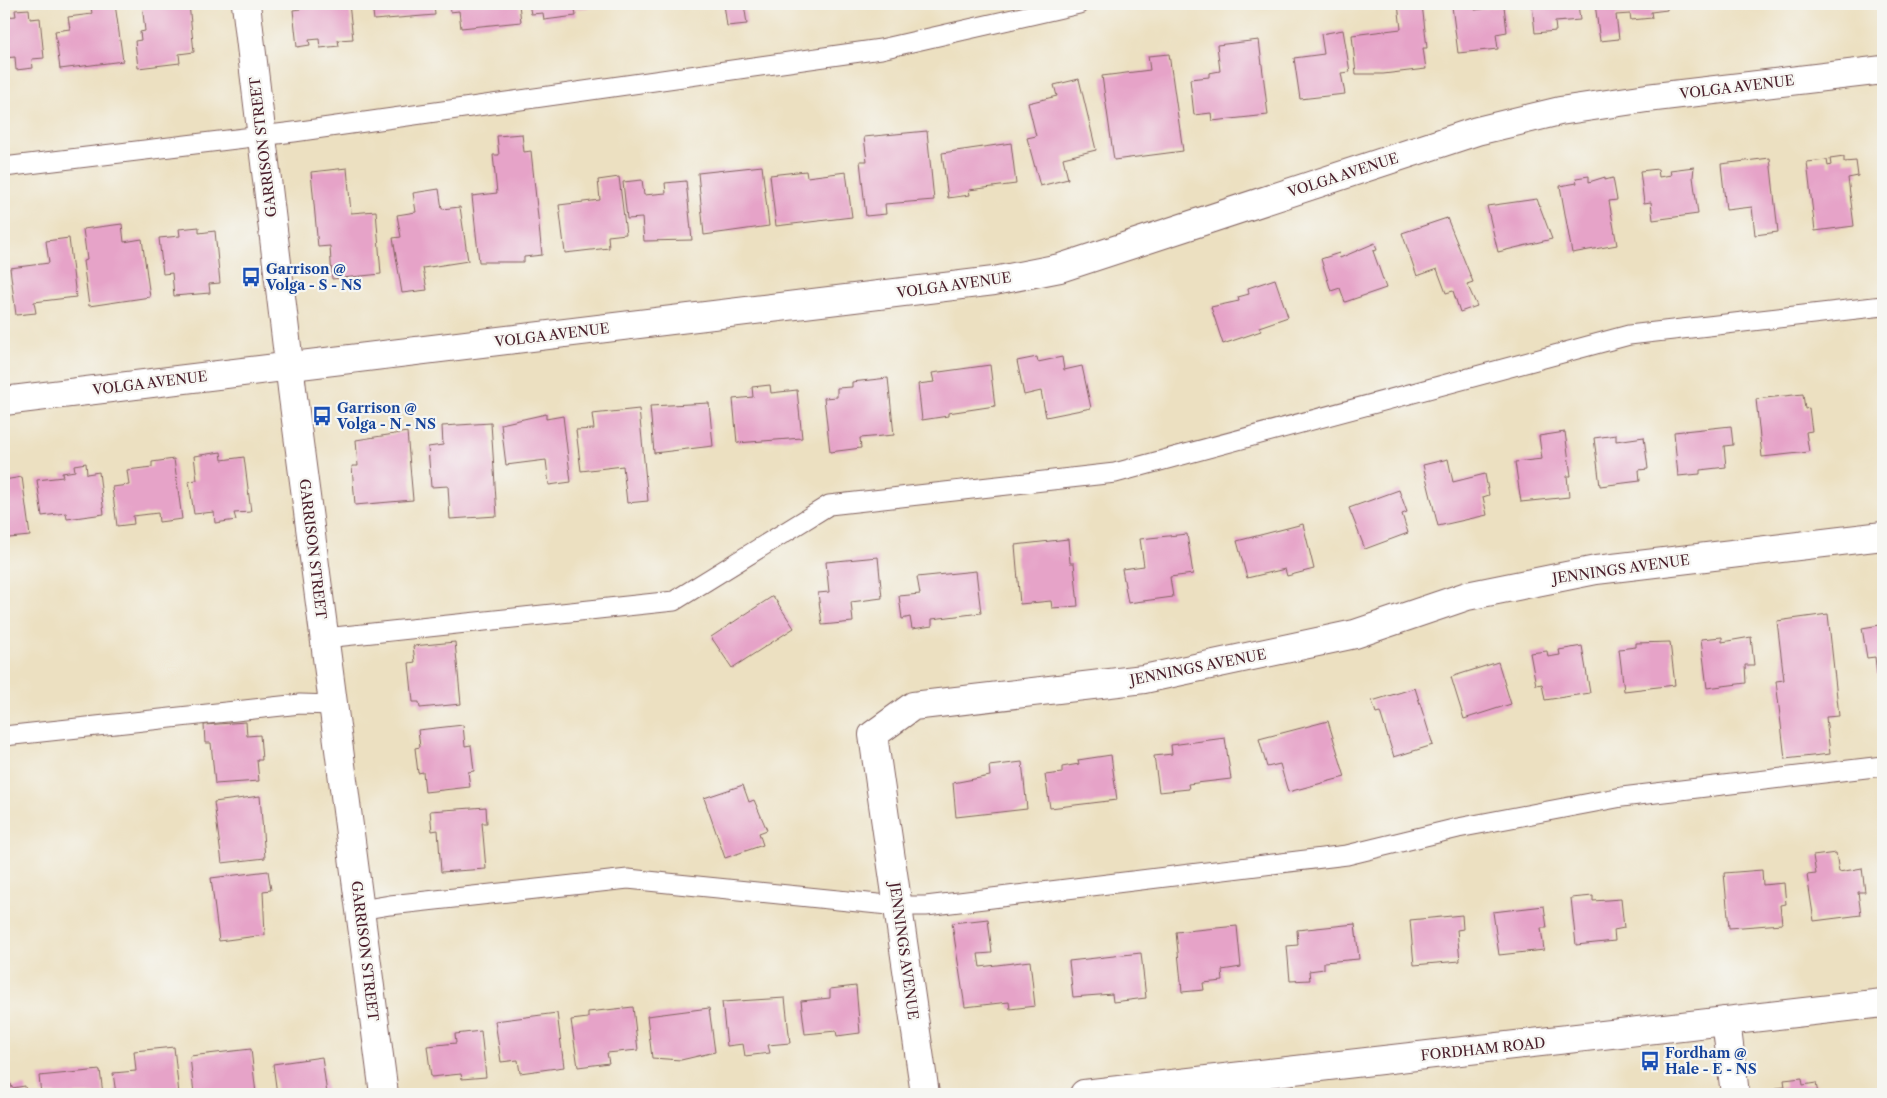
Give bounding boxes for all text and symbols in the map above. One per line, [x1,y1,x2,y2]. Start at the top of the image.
street label: VOLGA AVENUE [1678,71,1795,103]
street label: GARRISON STREET [245,75,281,218]
street label: VOLGA AVENUE [1284,149,1401,202]
place label: Garrison @ Volga - S - NS [265,260,362,294]
bus stop icon: Garrison @ Volga - S - NS [240,266,262,288]
street label: VOLGA AVENUE [895,268,1012,302]
street label: VOLGA AVENUE [493,319,610,351]
street label: VOLGA AVENUE [91,367,208,399]
place label: Garrison @ Volga - N - NS [336,399,436,433]
bus stop icon: Garrison @ Volga - N - NS [311,405,333,427]
street label: GARRISON STREET [295,478,331,621]
street label: JENNINGS AVENUE [1549,550,1691,588]
street label: JENNINGS AVENUE [1126,645,1268,689]
street label: JENNINGS AVENUE [885,879,923,1021]
street label: GARRISON STREET [347,880,383,1023]
street label: FORDHAM ROAD [1420,1034,1546,1064]
place label: Fordham @ Hale - E - NS [1665,1044,1757,1078]
bus stop icon: Fordham @ Hale - E - NS [1639,1050,1661,1072]

